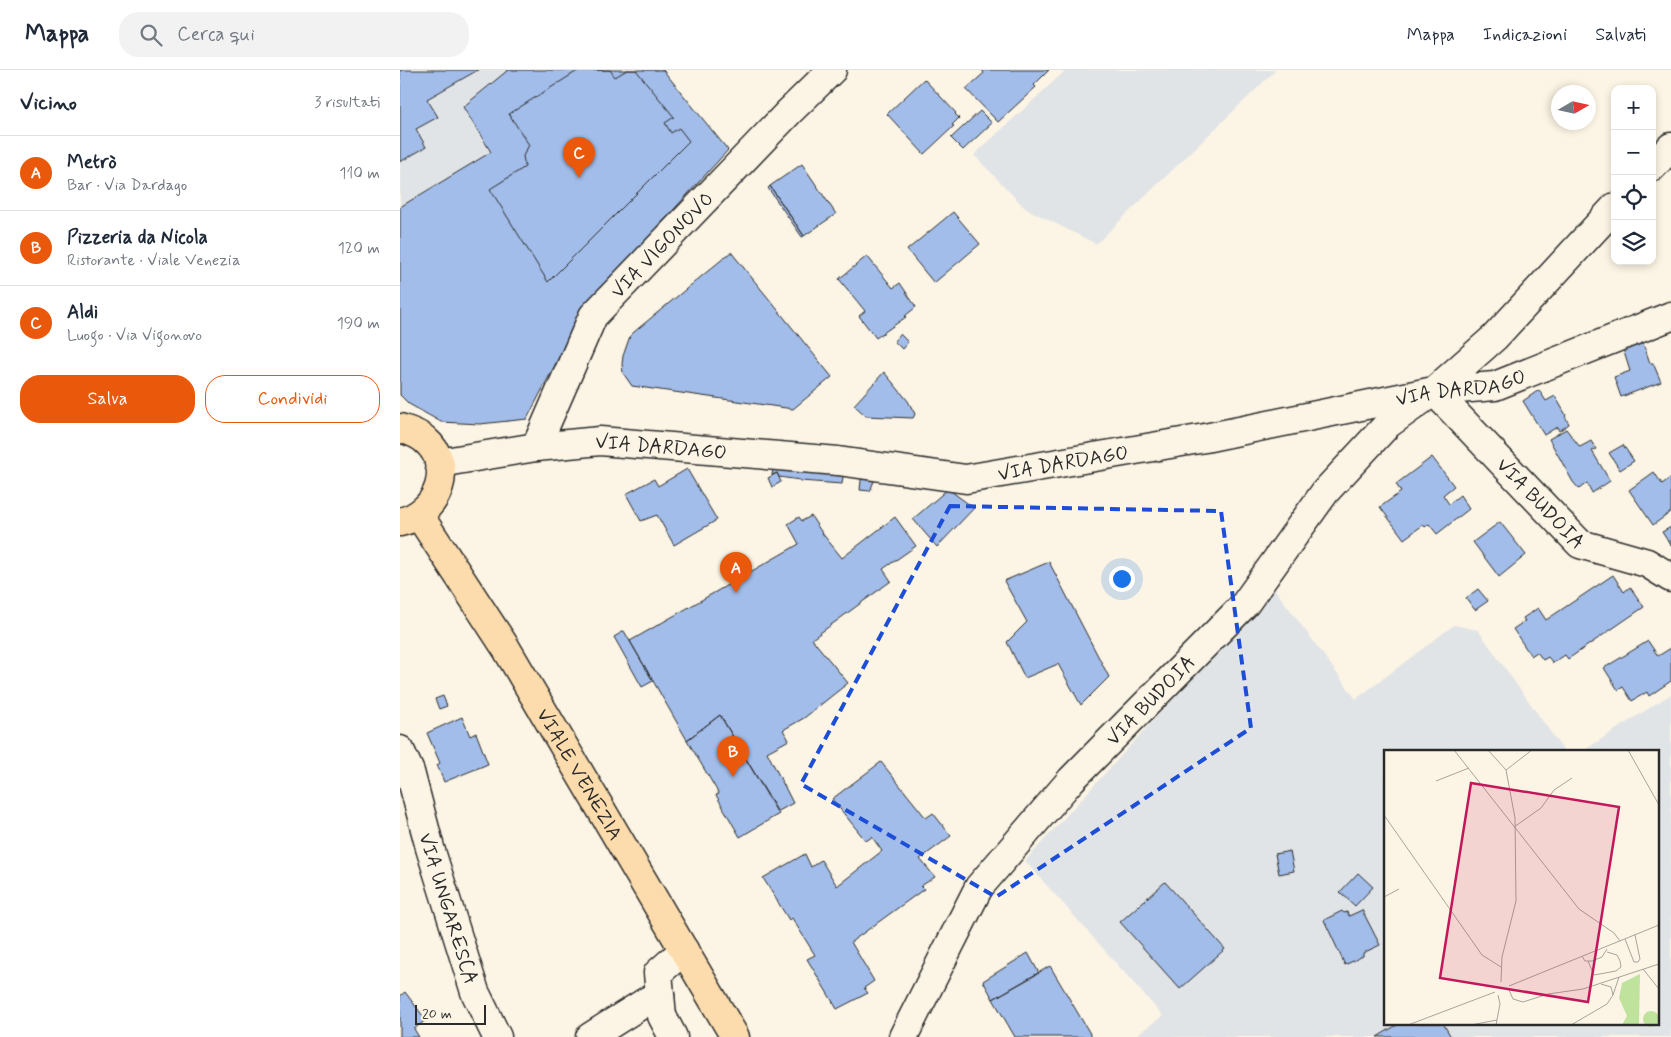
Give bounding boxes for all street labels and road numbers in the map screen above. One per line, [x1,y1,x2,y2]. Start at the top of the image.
street label: VIA VIGONOVO [605,186,720,305]
street label: VIA DARDAGO [1393,363,1530,414]
street label: VIA DARDAGO [594,429,728,467]
street label: VIA DARDAGO [996,439,1130,488]
street label: VIA BUDOIA [1490,452,1590,556]
street label: VIA BUDOIA [1101,650,1202,752]
street label: VIALE VENEZIA [529,704,628,846]
street label: VIA UNGARESCA [412,830,484,988]

